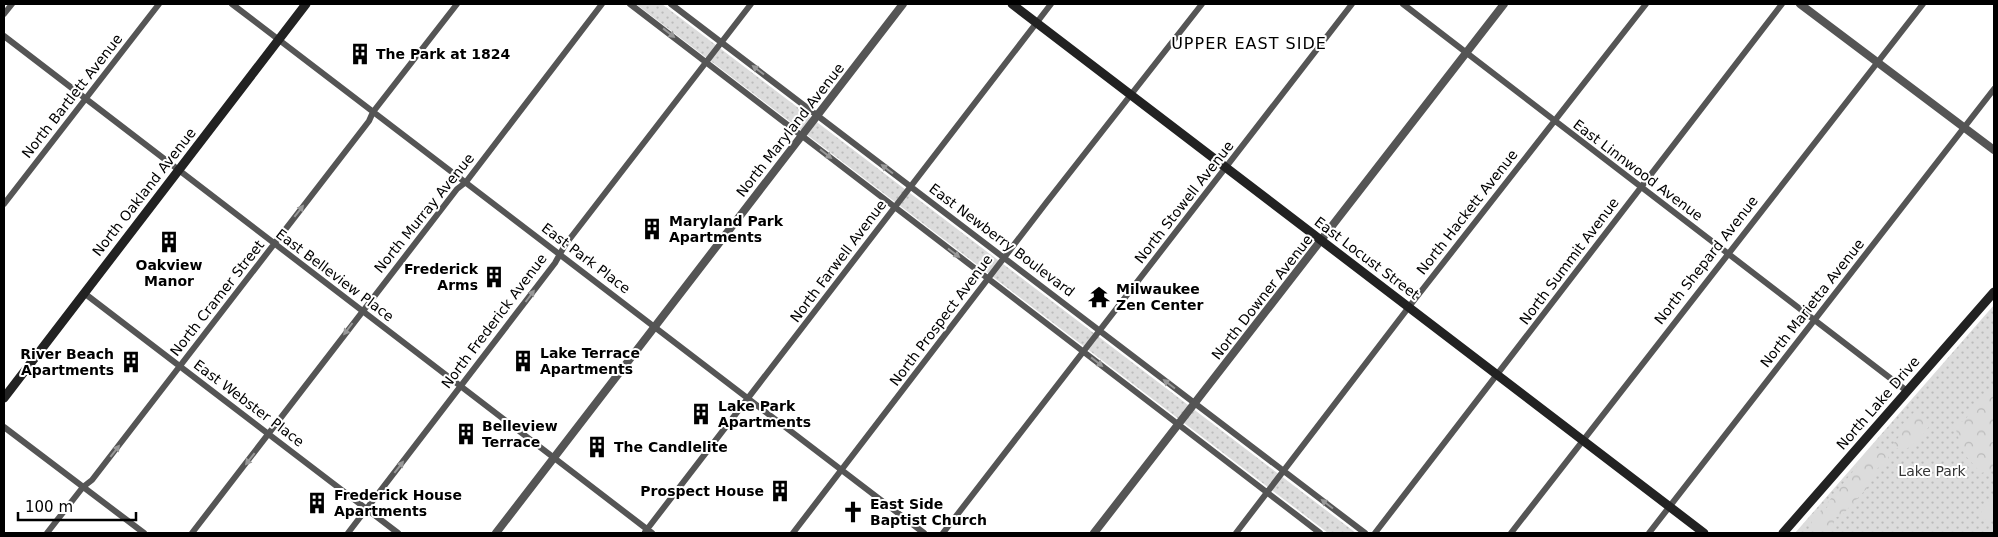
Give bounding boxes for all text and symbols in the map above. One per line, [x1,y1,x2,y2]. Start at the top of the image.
one-way arrow [662,28,675,39]
street label: North Bartlett Avenue [19,31,125,161]
district label: UPPER EAST SIDE [1171,34,1327,53]
building icon: The Park at 1824 [347,41,373,67]
place label: The Park at 1824 [376,46,511,62]
street label: North Maryland Avenue [733,60,847,200]
one-way arrow [752,65,765,76]
street label: East Linnwood Avenue [1570,116,1706,224]
street label: North Oakland Avenue [89,125,199,259]
street label: North Stowell Avenue [1131,138,1237,266]
street label: North Hackett Avenue [1413,146,1521,278]
one-way arrow [819,148,832,159]
street label: North Murray Avenue [371,150,477,276]
one-way arrow [881,163,894,174]
street label: East Newberry Boulevard [926,180,1078,300]
street label: North Shepard Avenue [1651,193,1761,327]
street label: North Summit Avenue [1516,194,1622,328]
street label: North Farwell Avenue [787,197,889,325]
one-way arrow [294,205,305,218]
place label: Maryland Park Apartments [669,213,784,245]
street label: East Locust Street [1311,213,1423,303]
building icon: Maryland Park Apartments [639,216,665,242]
street label: East Park Place [539,220,633,296]
street label: East Belleview Place [273,226,397,324]
building icon: Oakview Manor [156,229,182,255]
street label: North Downer Avenue [1208,231,1316,363]
street label: North Cramer Street [167,236,268,359]
street label: North Marietta Avenue [1757,236,1867,370]
one-way arrow [947,247,960,258]
street label: North Frederick Avenue [438,251,550,391]
street label: North Prospect Avenue [886,251,996,389]
place label: Oakview Manor [135,257,203,289]
place label: Frederick Arms [404,261,479,293]
building icon: Frederick Arms [481,264,507,290]
place label: Milwaukee Zen Center [1116,281,1203,313]
temple icon: Milwaukee Zen Center [1086,284,1112,310]
one-way arrow [524,290,535,303]
one-way arrow [343,322,353,336]
place label: Lake Terrace Apartments [540,345,640,377]
place label: River Beach Apartments [20,346,114,378]
building icon: Lake Terrace Apartments [510,348,536,374]
building icon: River Beach Apartments [118,349,144,375]
street label: North Lake Drive [1833,353,1923,453]
street label: East Webster Place [191,356,307,450]
one-way arrow [1090,357,1103,368]
one-way arrow [1163,379,1176,389]
place label: Lake Park Apartments [718,398,811,430]
building icon: Lake Park Apartments [688,401,714,427]
place label: Belleview Terrace [482,418,558,450]
building icon: Belleview Terrace [453,421,479,447]
building icon: The Candlelite [584,434,610,460]
place label: The Candlelite [614,439,728,455]
one-way arrow [110,444,120,458]
one-way arrow [244,452,255,465]
one-way arrow [394,460,404,474]
park label: Lake Park [1898,463,1967,479]
building icon: Prospect House [767,478,793,504]
place label: Prospect House [640,483,764,499]
place label: Frederick House Apartments [334,487,462,519]
scale bar [18,490,135,522]
building icon: Frederick House Apartments [304,490,330,516]
place label: East Side Baptist Church [870,496,987,528]
text: 100 m [25,498,73,516]
one-way arrow [1320,498,1333,509]
church icon: East Side Baptist Church [840,499,866,525]

